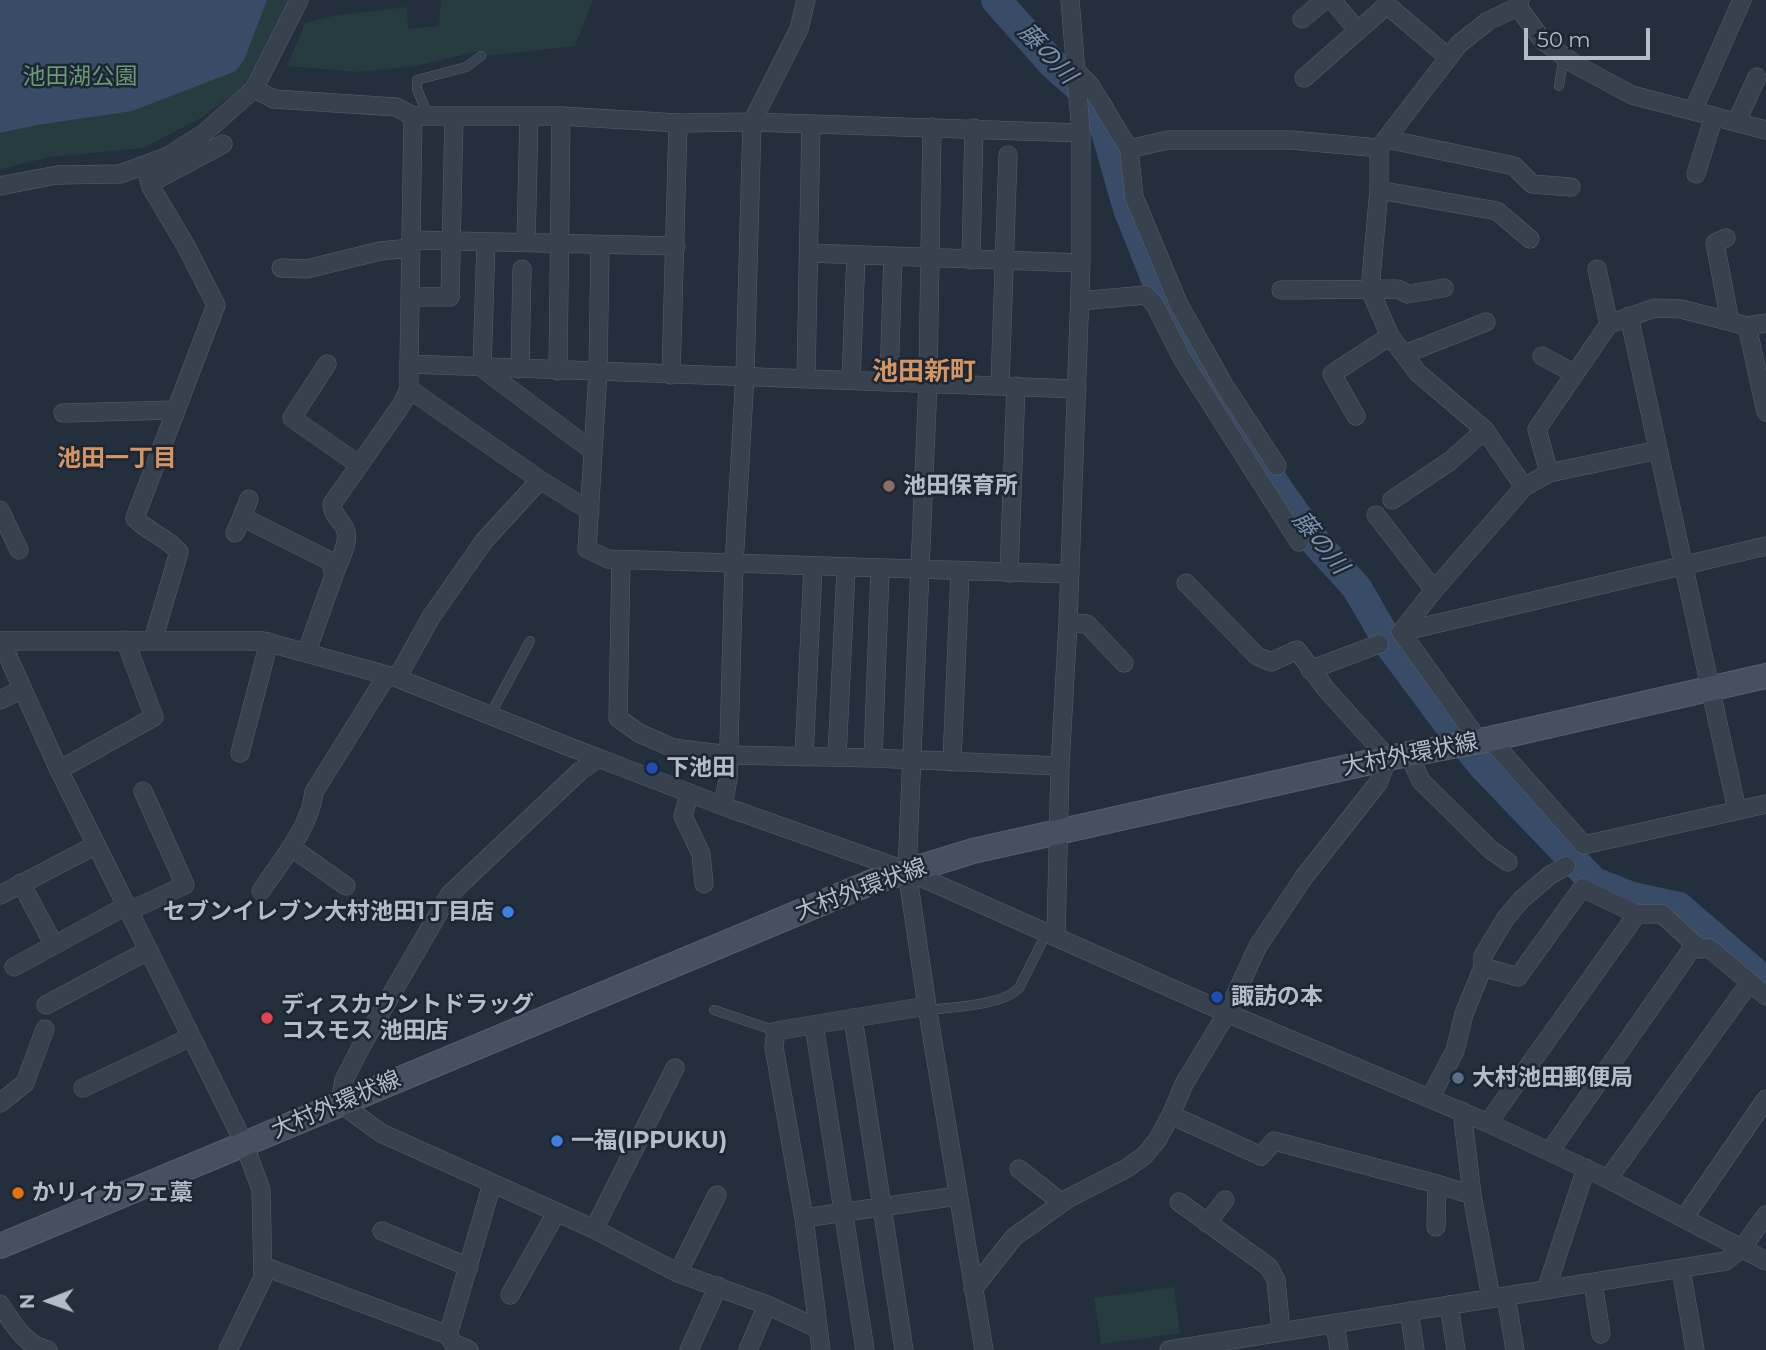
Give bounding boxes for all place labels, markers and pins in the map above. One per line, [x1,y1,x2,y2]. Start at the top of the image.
place label: 池田保育所 [903,472,1018,500]
marker: 池田保育所 [881,478,897,494]
place label: 下池田 [666,754,735,782]
marker: 下池田 [644,760,660,776]
place label: セブンイレブン大村池田1丁目店 [163,898,494,926]
marker: セブンイレブン大村池田1丁目店 [500,904,516,920]
place label: 諏訪の本 [1231,983,1323,1011]
marker: 諏訪の本 [1209,989,1225,1005]
place label: ディスカウントドラッグ コスモス 池田店 [281,991,534,1045]
marker: ディスカウントドラッグ コスモス 池田店 [259,1010,275,1026]
place label: 大村池田郵便局 [1472,1064,1633,1092]
marker: 大村池田郵便局 [1450,1070,1466,1086]
place label: 一福(IPPUKU) [571,1127,727,1155]
marker: 一福(IPPUKU) [549,1133,565,1149]
place label: かリィカフェ藁 [32,1179,193,1207]
marker: かリィカフェ藁 [10,1185,26,1201]

